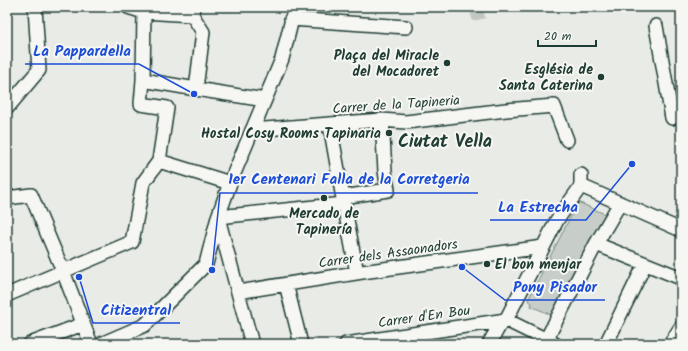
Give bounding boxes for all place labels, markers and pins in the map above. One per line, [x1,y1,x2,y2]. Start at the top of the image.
callout: La Pappardella [25,37,139,64]
place label: Plaça del Miracle del Mocadoret [334,45,440,83]
marker: Plaça del Miracle del Mocadoret [442,58,452,68]
place label: Església de Santa Caterina [499,59,593,97]
marker: Església de Santa Caterina [596,72,606,82]
place label: Hostal Cosy Rooms Tapinaria [201,123,381,145]
marker: Hostal Cosy Rooms Tapinaria [384,128,394,138]
callout: 1er Centenari Falla de la Corretgeria [220,166,478,193]
marker: Mercado de Tapinería [319,193,329,203]
callout: La Estrecha [490,193,586,220]
place label: Mercado de Tapinería [289,203,359,241]
place label: El bon menjar [495,254,582,276]
marker: El bon menjar [482,259,492,269]
callout: Pony Pisador [505,273,605,300]
callout: Citizentral [93,296,180,323]

